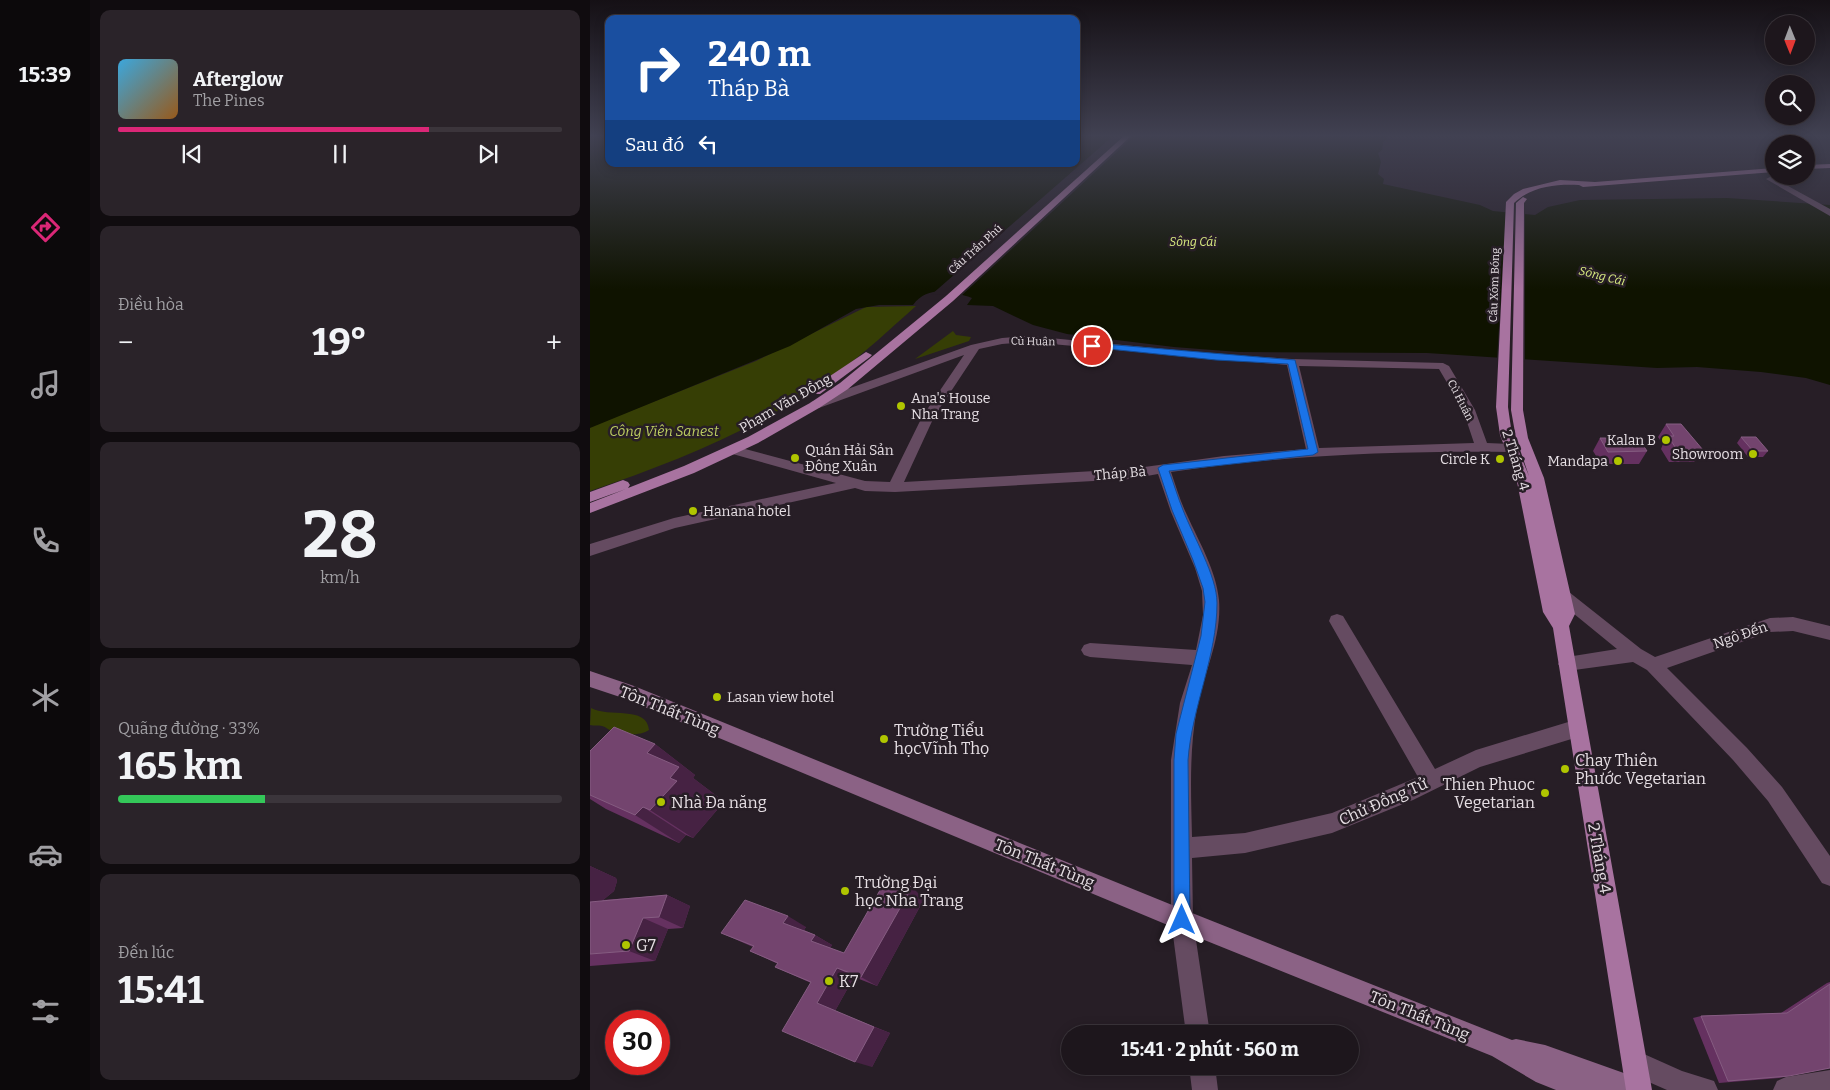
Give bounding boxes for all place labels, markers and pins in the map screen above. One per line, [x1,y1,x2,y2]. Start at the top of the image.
pin [1071,325,1113,367]
place label: Ana's House Nha Trang [911,390,990,423]
marker: Ana's House Nha Trang [895,400,907,412]
place label: Kalan B [1607,432,1656,449]
marker: Kalan B [1660,434,1672,446]
place label: Quán Hải Sản Đông Xuân [805,442,894,475]
place label: Showroom [1672,446,1744,463]
marker: Showroom [1747,448,1759,460]
place label: Circle K [1440,451,1490,468]
marker: Quán Hải Sản Đông Xuân [789,452,801,464]
marker: Circle K [1494,453,1506,465]
place label: Mandapa [1547,453,1608,470]
marker: Mandapa [1612,455,1624,467]
place label: Hanana hotel [703,503,791,520]
marker: Hanana hotel [687,505,699,517]
place label: Lasan view hotel [727,689,834,706]
marker: Lasan view hotel [711,691,723,703]
place label: Trường Tiểu họcVĩnh Thọ [894,721,989,758]
marker: Trường Tiểu họcVĩnh Thọ [878,733,890,745]
place label: Chay Thiên Phước Vegetarian [1575,751,1706,788]
marker: Chay Thiên Phước Vegetarian [1559,763,1571,775]
place label: Thien Phuoc Vegetarian [1442,775,1535,812]
marker: Thien Phuoc Vegetarian [1539,787,1551,799]
place label: Nhà Đa năng [671,793,767,812]
marker: Nhà Đa năng [655,796,667,808]
place label: Trường Đại học Nha Trang [855,873,964,910]
marker: Trường Đại học Nha Trang [839,885,851,897]
place label: G7 [636,936,656,955]
marker: G7 [620,939,632,951]
place label: K7 [839,972,858,991]
marker: K7 [823,975,835,987]

